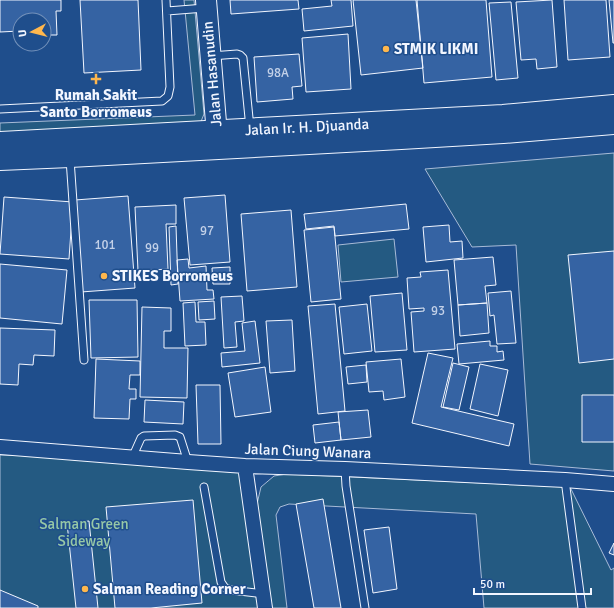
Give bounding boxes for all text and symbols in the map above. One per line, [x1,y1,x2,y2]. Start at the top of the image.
north arrow [12,12,52,52]
street label: Jalan Hasanudin [198,20,226,128]
text: U [16,29,29,38]
place label: STMIK LIKMI [394,40,478,58]
marker: STMIK LIKMI [381,44,391,54]
house number: 98A [267,65,289,81]
marker: Rumah Sakit Santo Borromeus [90,73,102,85]
place label: Rumah Sakit Santo Borromeus [40,86,152,121]
street label: Jalan Ir. H. Djuanda [244,115,370,139]
house number: 97 [200,223,214,239]
house number: 101 [94,237,116,253]
house number: 99 [145,240,159,256]
place label: STIKES Borromeus [112,267,233,285]
marker: STIKES Borromeus [99,271,109,281]
house number: 93 [431,303,445,319]
street label: Jalan Ciung Wanara [244,440,372,462]
park label: Salman Green Sideway [39,515,129,550]
scale bar [474,570,591,596]
text: 50 m [480,577,505,592]
place label: Salman Reading Corner [93,580,246,598]
marker: Salman Reading Corner [80,584,90,594]

